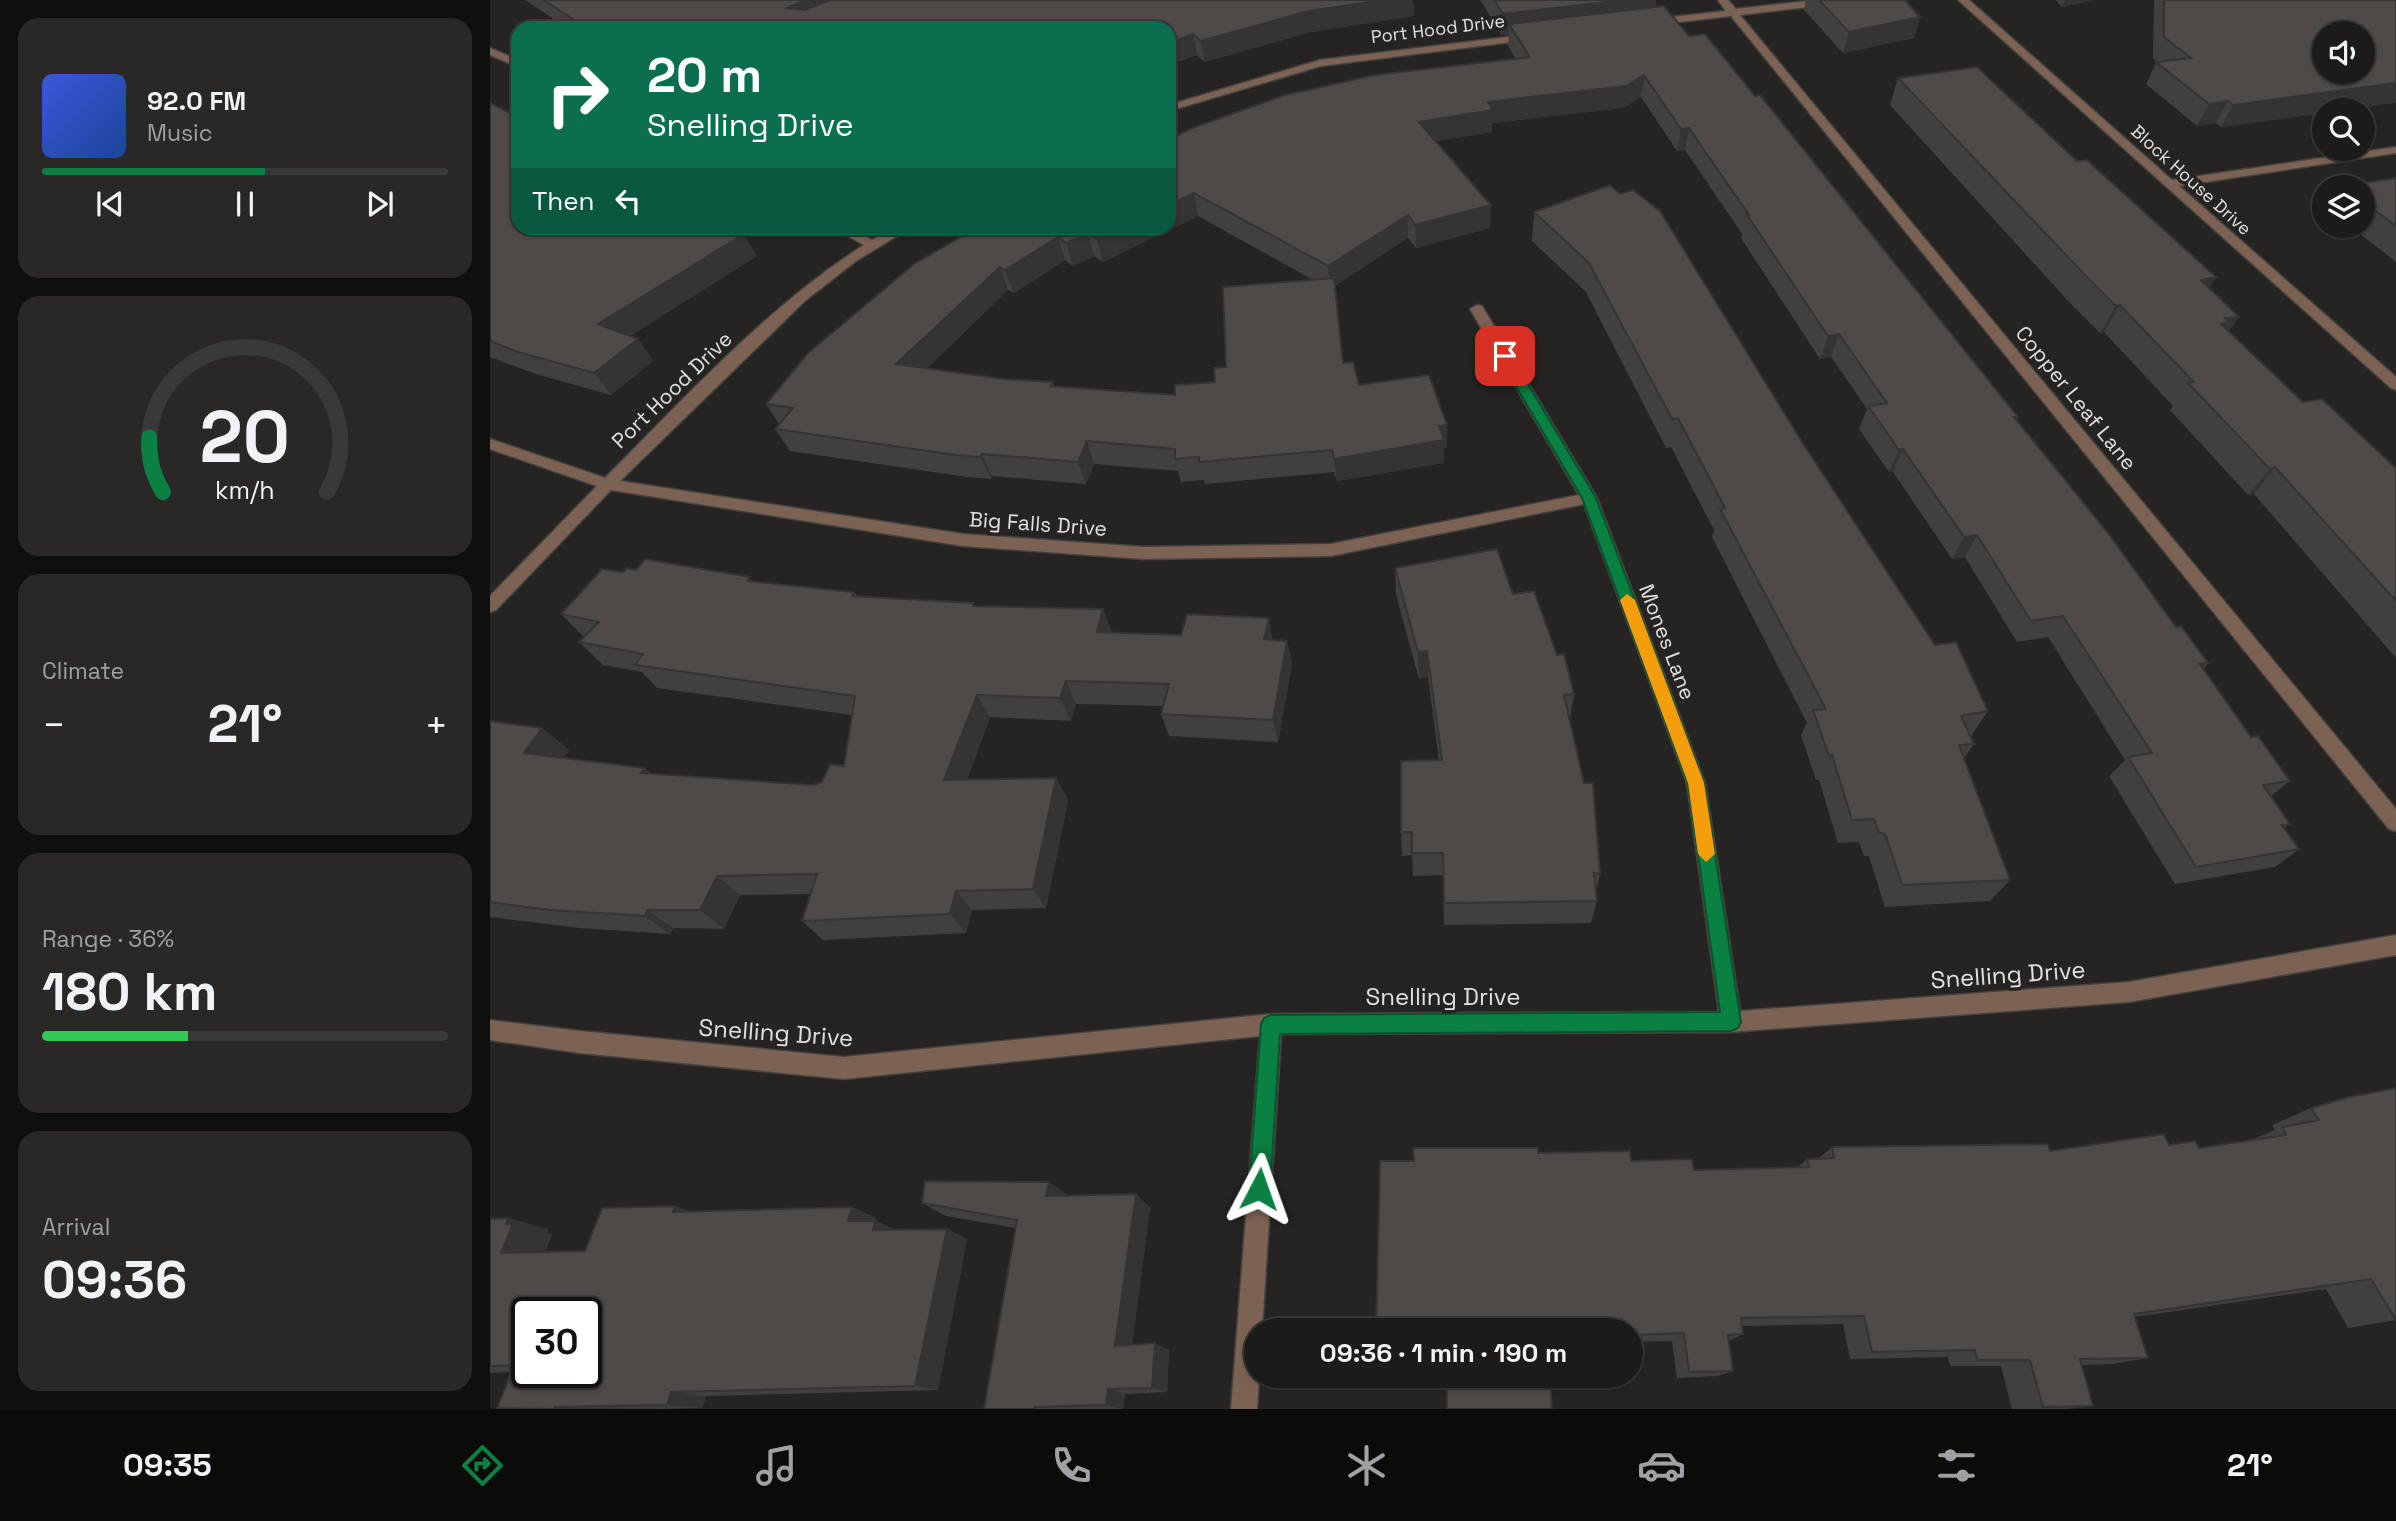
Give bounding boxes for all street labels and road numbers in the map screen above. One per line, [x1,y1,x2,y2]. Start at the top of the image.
street label: Port Hood Drive [1370,9,1506,48]
street label: Block House Drive [2126,119,2256,240]
street label: Copper Leaf Lane [2010,320,2143,475]
street label: Port Hood Drive [606,325,738,454]
street label: Big Falls Drive [968,505,1108,542]
street label: Mones Lane [1633,580,1702,703]
street label: Snelling Drive [1930,954,2086,995]
street label: Snelling Drive [1365,981,1521,1012]
street label: Snelling Drive [698,1012,854,1053]

